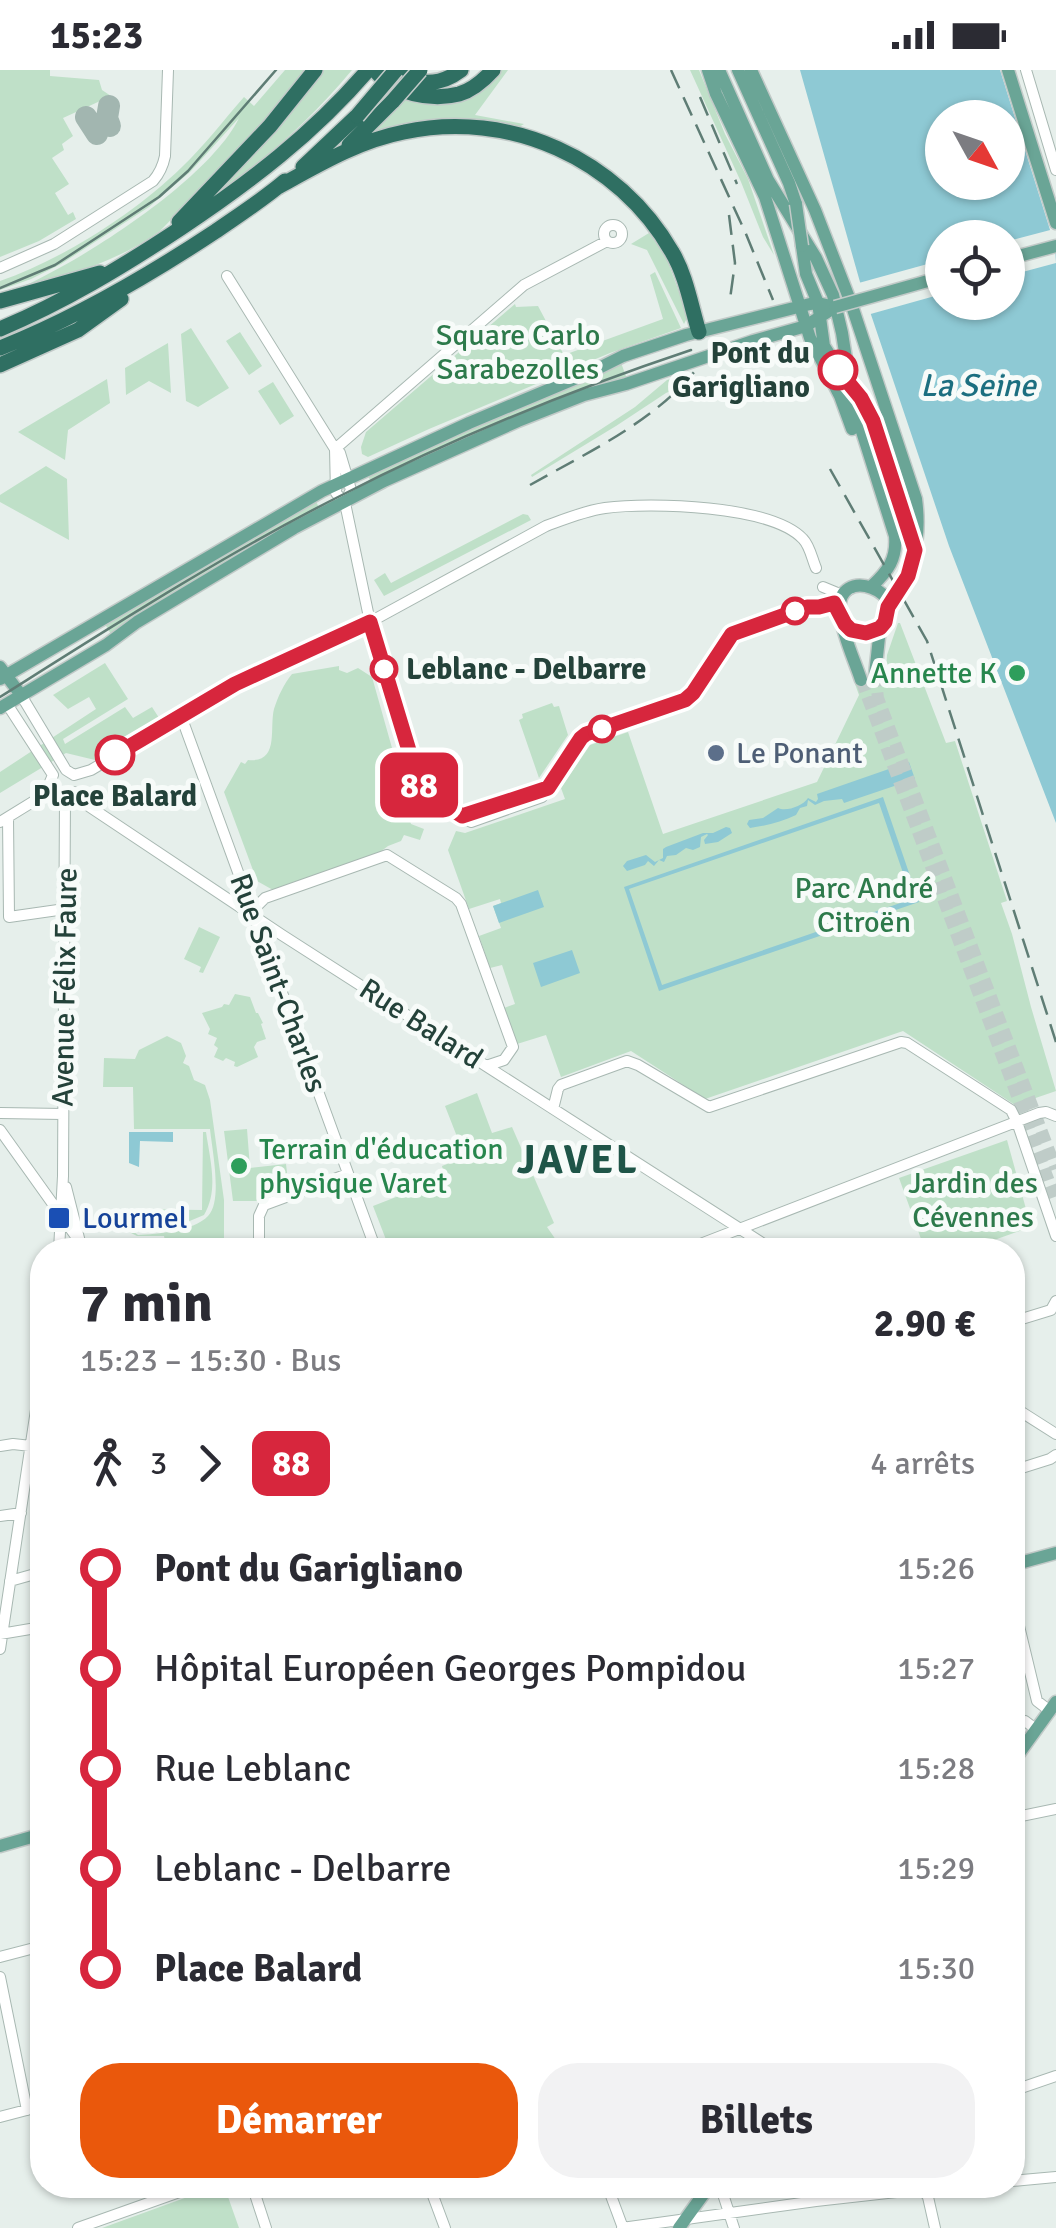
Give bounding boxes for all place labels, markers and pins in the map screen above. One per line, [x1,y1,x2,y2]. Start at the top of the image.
place label: Pont du Garigliano [672,335,810,406]
marker: Pont du Garigliano [819,351,857,389]
unlabelled marker [782,598,808,624]
place label: Leblanc - Delbarre [406,651,646,688]
place label: Annette K [871,655,997,692]
marker: Leblanc - Delbarre [371,656,397,682]
marker: Annette K [1006,662,1028,684]
unlabelled marker [589,716,615,742]
place label: Le Ponant [736,735,863,772]
marker: Place Balard [96,736,134,774]
marker: Le Ponant [705,742,727,764]
place label: Place Balard [33,778,197,815]
place label: Terrain d'éducation physique Varet [259,1131,504,1202]
marker: Terrain d'éducation physique Varet [228,1155,250,1177]
place label: Lourmel [82,1200,188,1237]
marker: Lourmel [46,1205,72,1231]

